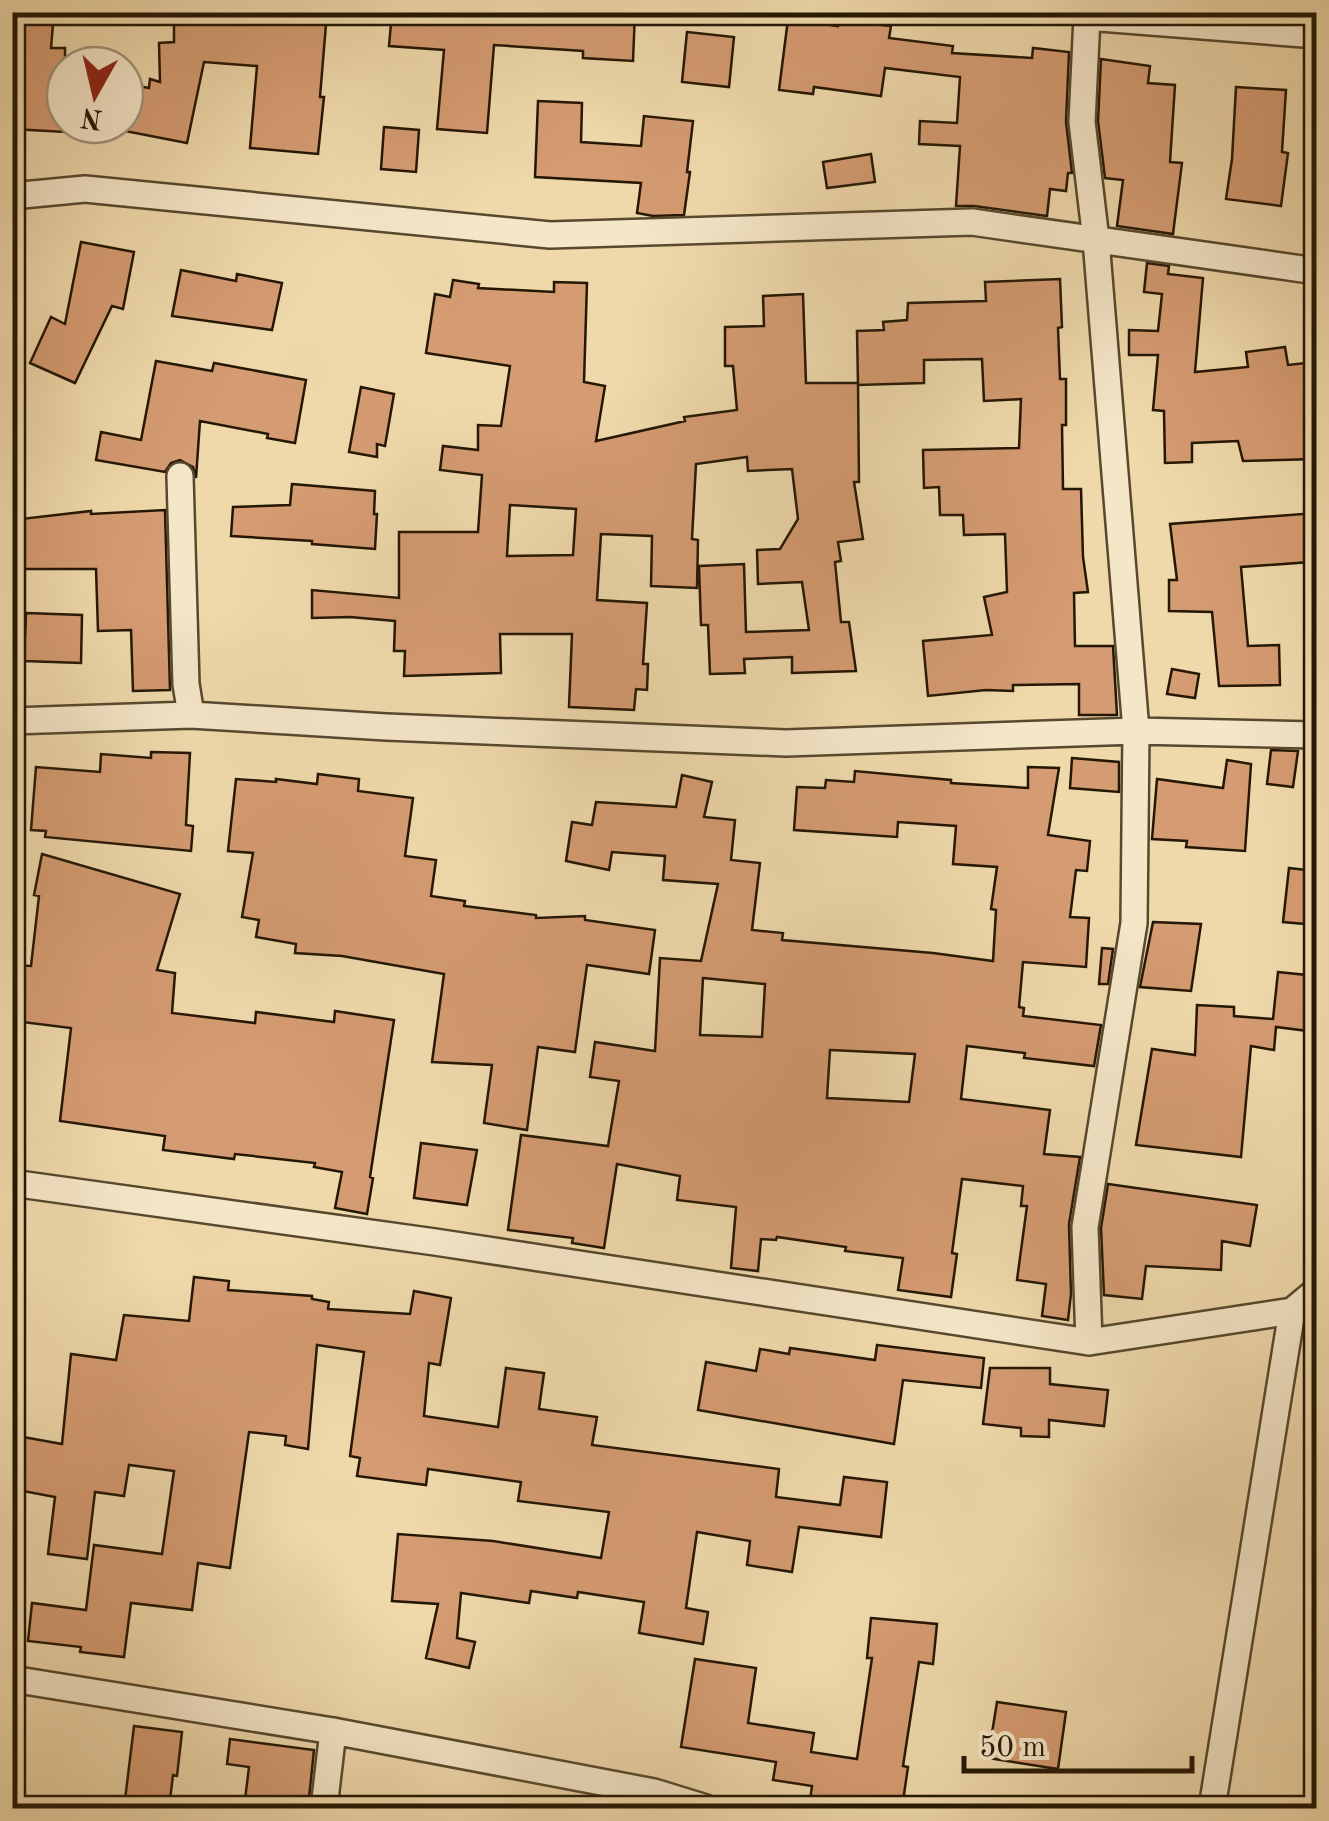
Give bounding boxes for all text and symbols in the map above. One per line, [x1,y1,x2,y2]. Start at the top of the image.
north arrow [45,45,145,145]
text: N [79,101,104,132]
scale bar [964,1711,1192,1773]
text: 50 m [979,1733,1046,1763]

